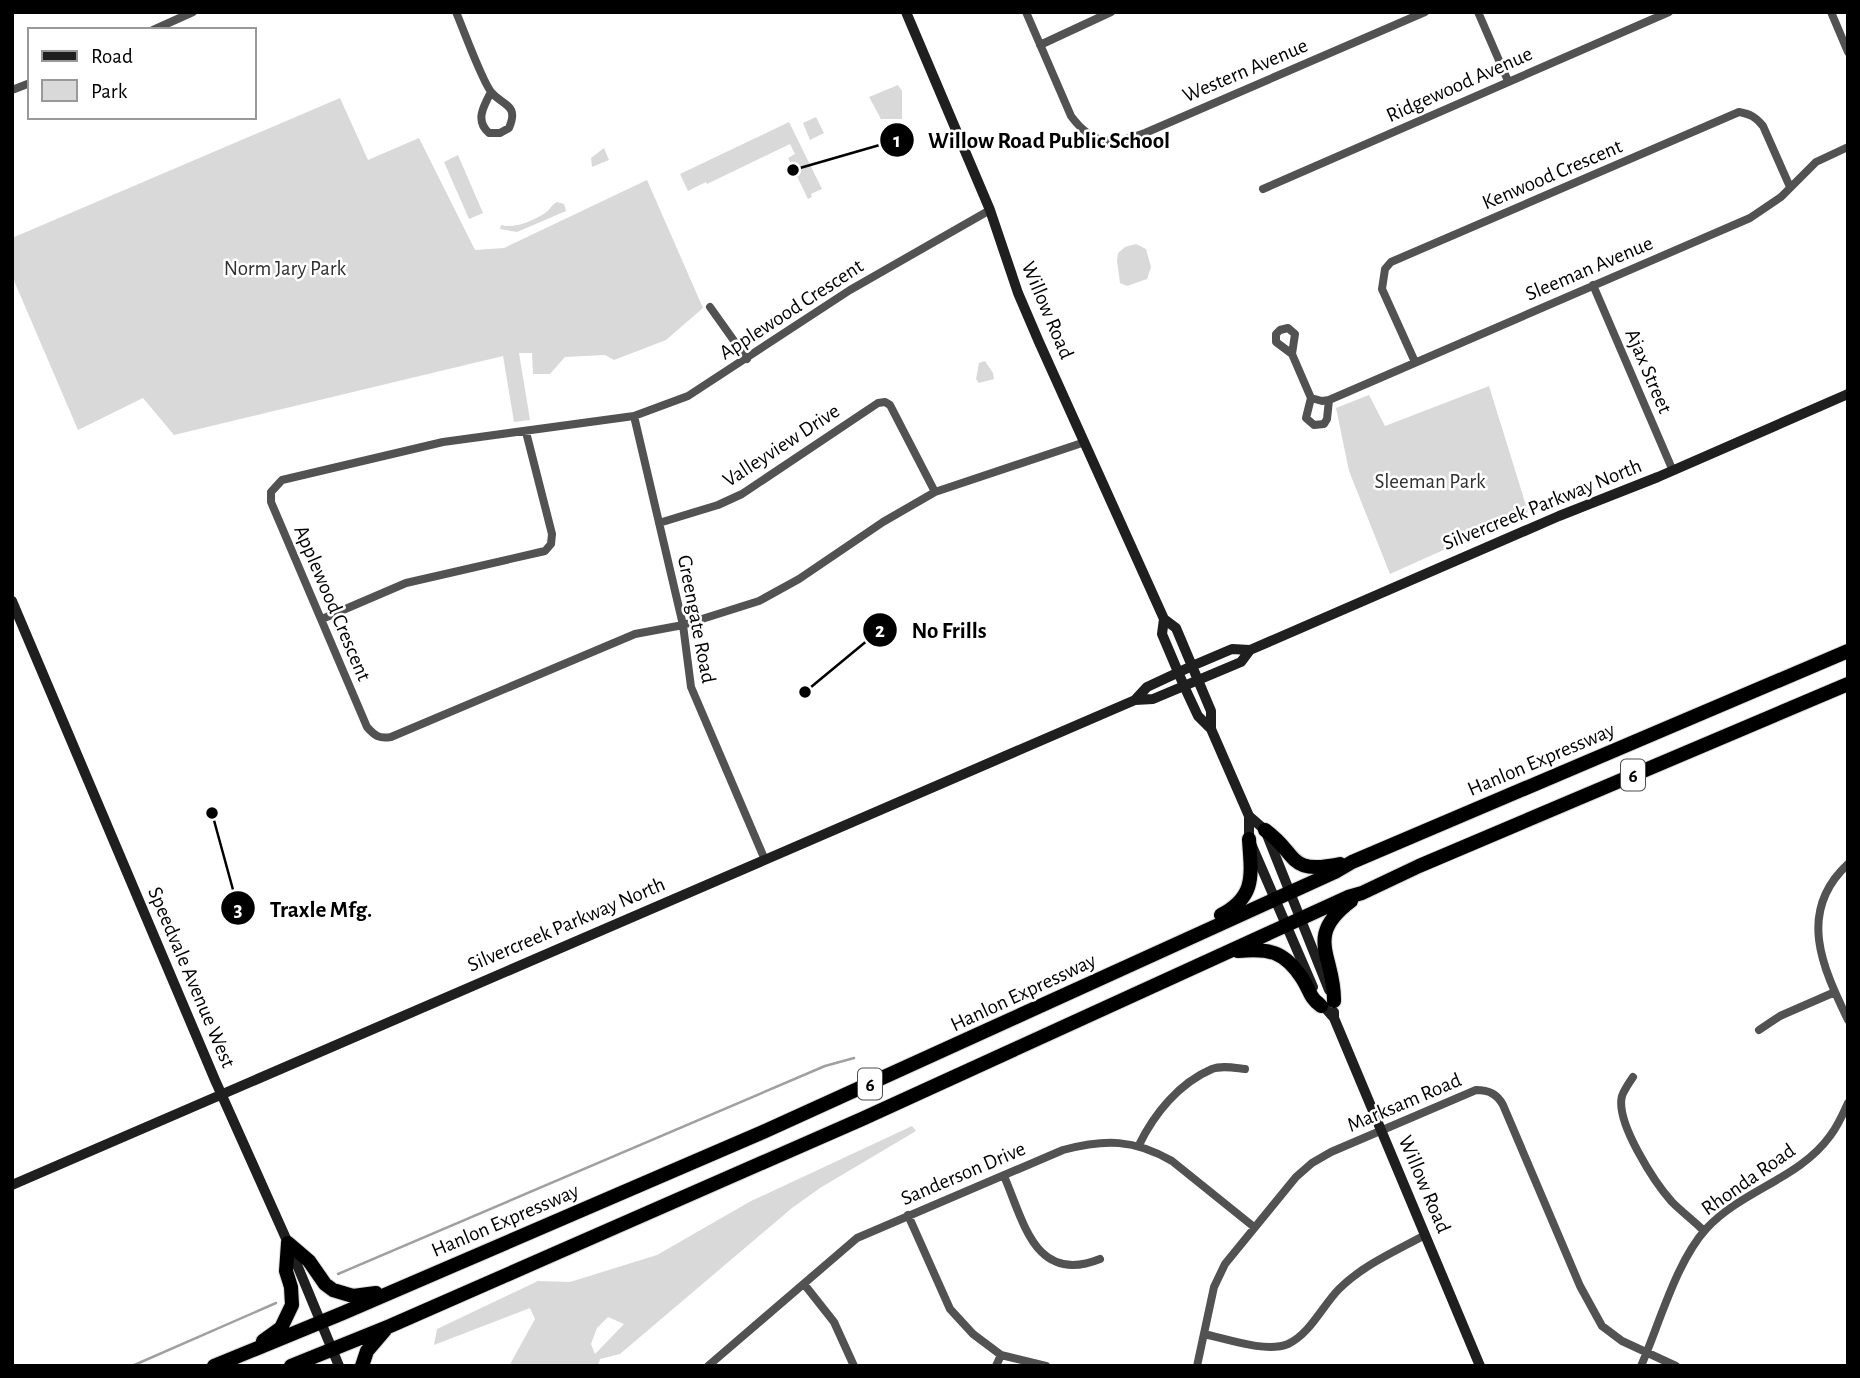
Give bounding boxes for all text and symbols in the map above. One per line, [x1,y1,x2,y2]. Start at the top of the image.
legend [28,28,256,119]
street label: Western Avenue [1180,35,1311,106]
street label: Ridgewood Avenue [1383,43,1535,126]
text: Road [91,46,133,67]
text: Park [91,81,128,102]
callout: Willow Road Public School [879,118,1184,162]
text: 1 [893,130,901,151]
text: Willow Road Public School [928,130,1170,153]
street label: Kenwood Crescent [1479,135,1626,213]
street label: Sleeman Avenue [1522,232,1656,305]
street label: Applewood Crescent [716,255,867,364]
park label: Norm Jary Park [224,258,347,279]
street label: Willow Road [1018,258,1077,362]
street label: Ajax Street [1621,326,1676,417]
street label: Valleyview Drive [719,400,843,491]
street label: Silvercreek Parkway North [1440,455,1645,554]
park label: Sleeman Park [1374,471,1486,492]
street label: Applewood Crescent [290,522,375,684]
street label: Greengate Road [674,553,719,685]
callout: No Frills [862,608,1001,652]
text: 2 [875,620,885,641]
text: No Frills [911,620,987,643]
street label: Hanlon Expressway [1464,719,1618,800]
road number: 6 [1621,760,1645,790]
street label: Silvercreek Parkway North [464,873,668,976]
street label: Speedvale Avenue West [144,884,239,1071]
callout: Traxle Mfg. [221,886,386,930]
text: 3 [233,899,243,920]
text: Traxle Mfg. [270,899,372,922]
street label: Hanlon Expressway [947,950,1099,1035]
road number: 6 [858,1068,882,1100]
street label: Marksam Road [1344,1069,1464,1136]
street label: Willow Road [1395,1132,1454,1236]
street label: Sanderson Drive [898,1138,1029,1209]
street label: Rhonda Road [1698,1139,1799,1219]
street label: Hanlon Expressway [428,1180,582,1261]

